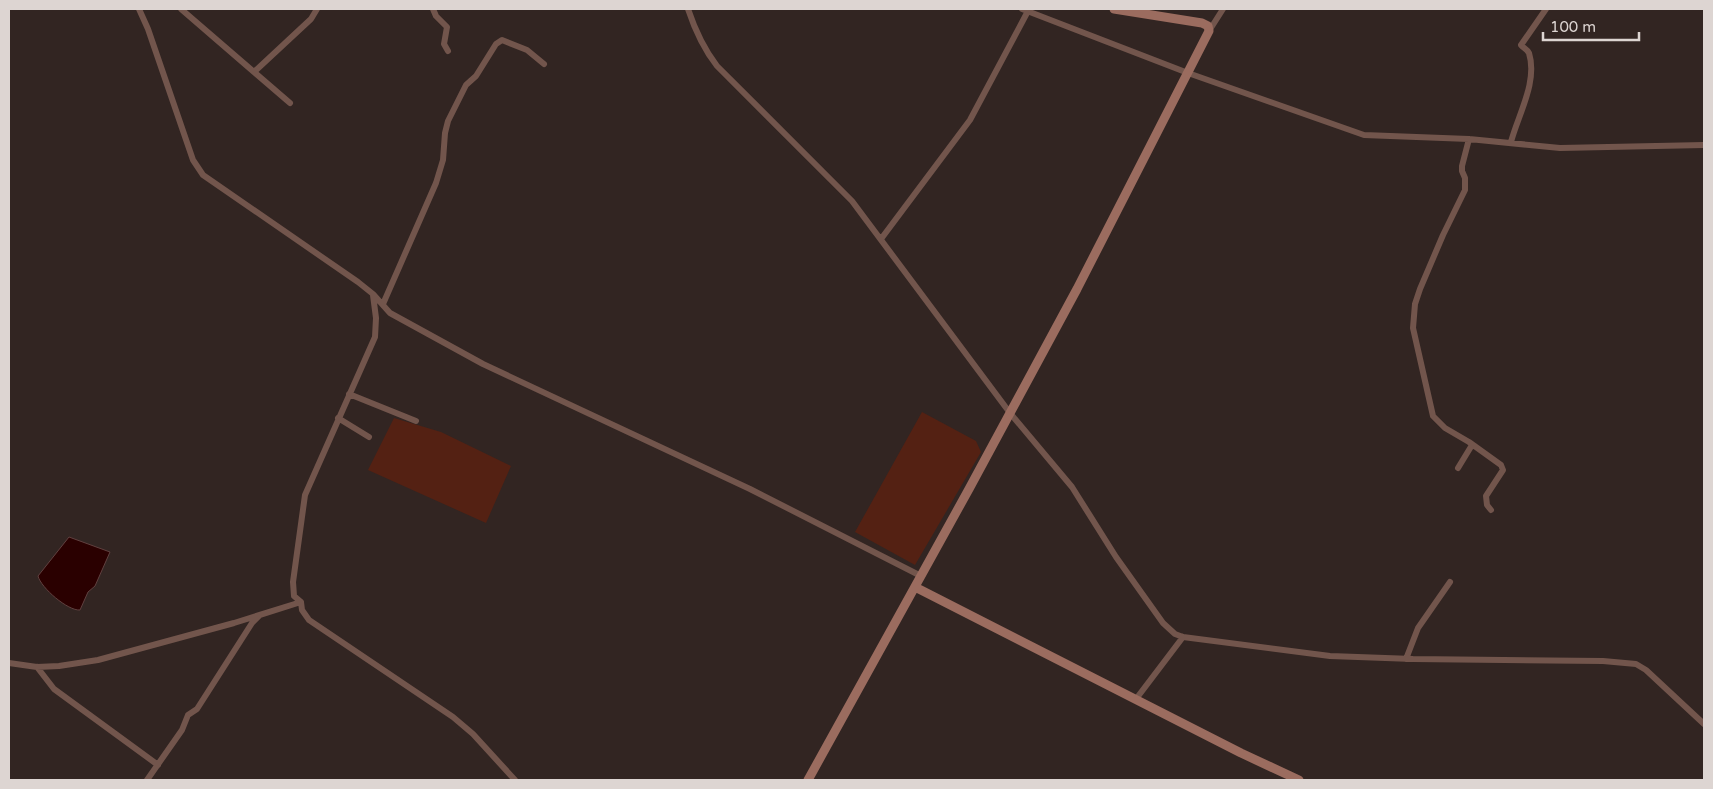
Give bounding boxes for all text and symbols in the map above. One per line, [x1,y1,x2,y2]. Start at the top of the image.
scale bar [1543,10,1639,42]
text: 100 m [1550,18,1596,36]

